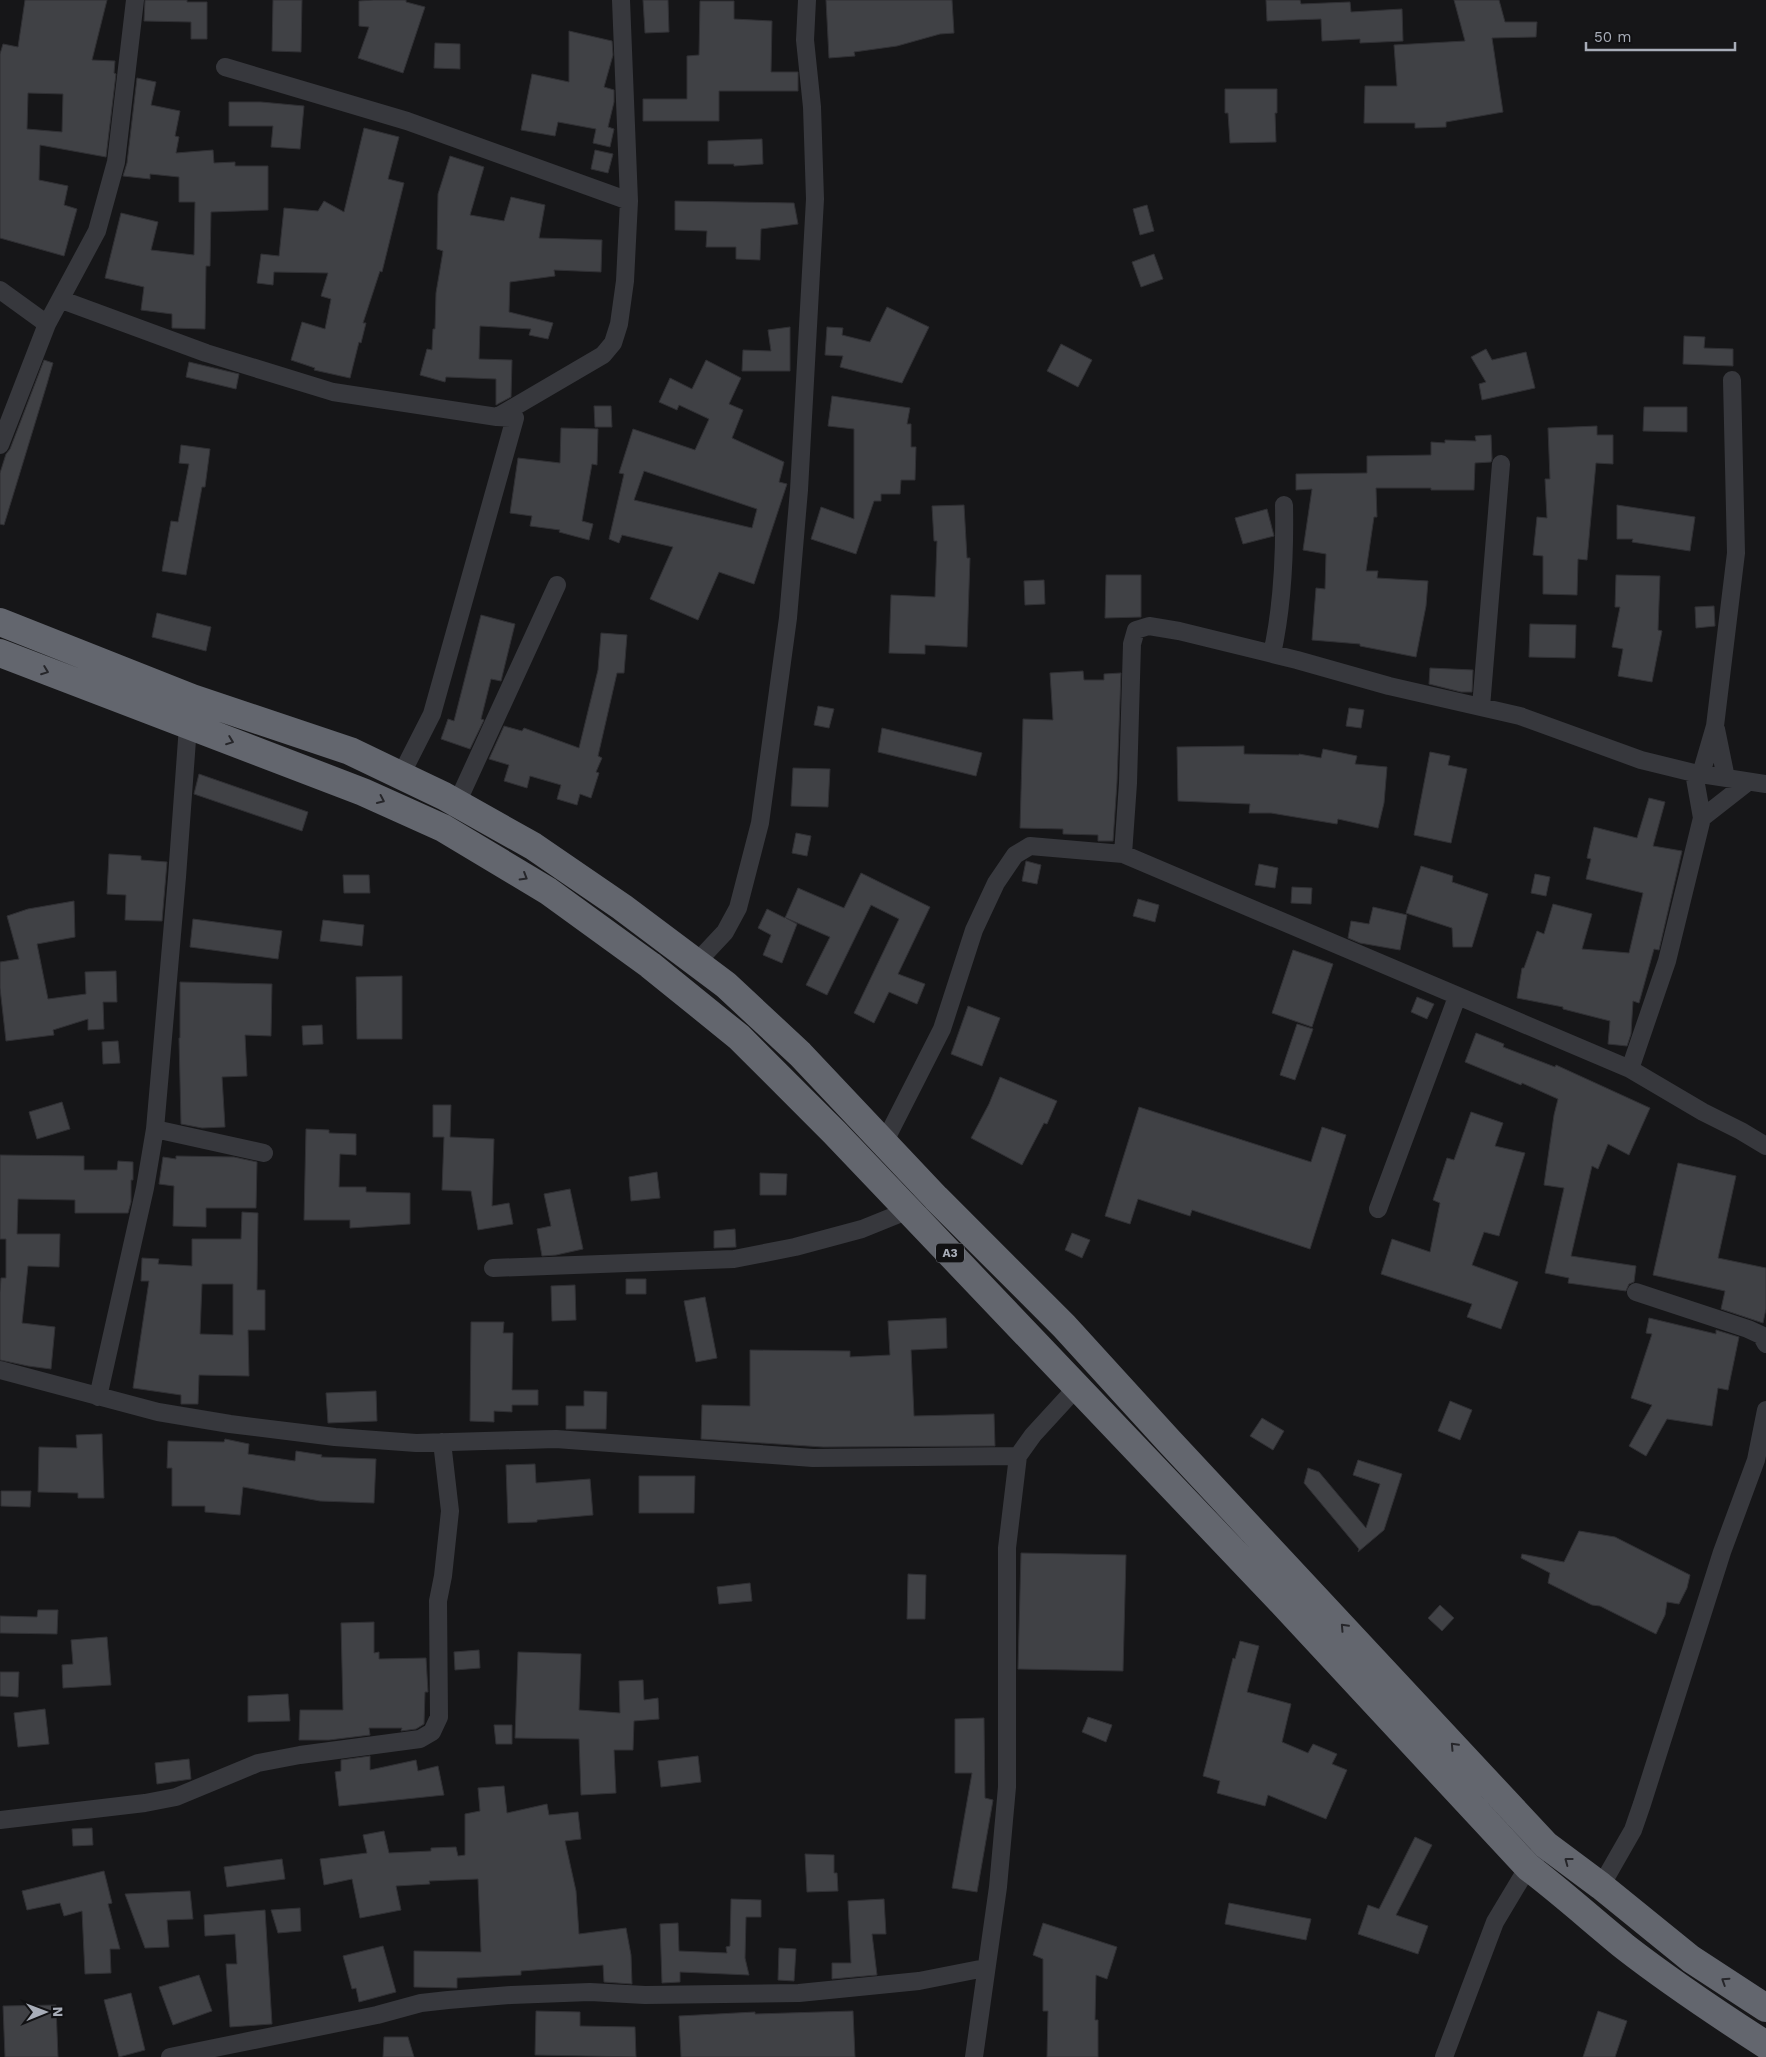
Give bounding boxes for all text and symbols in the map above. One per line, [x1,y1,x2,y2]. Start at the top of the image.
scale bar [1586,20,1735,52]
text: 50 m [1594,28,1631,46]
one-way arrow [41,665,49,675]
one-way arrow [225,735,234,745]
one-way arrow [376,794,385,804]
one-way arrow [519,871,528,881]
road number: A3 [936,1244,964,1262]
one-way arrow [1341,1623,1350,1632]
one-way arrow [1451,1743,1460,1752]
one-way arrow [1564,1858,1574,1867]
one-way arrow [1721,1978,1731,1987]
north arrow [20,1987,70,2037]
text: N [50,2006,66,2017]

